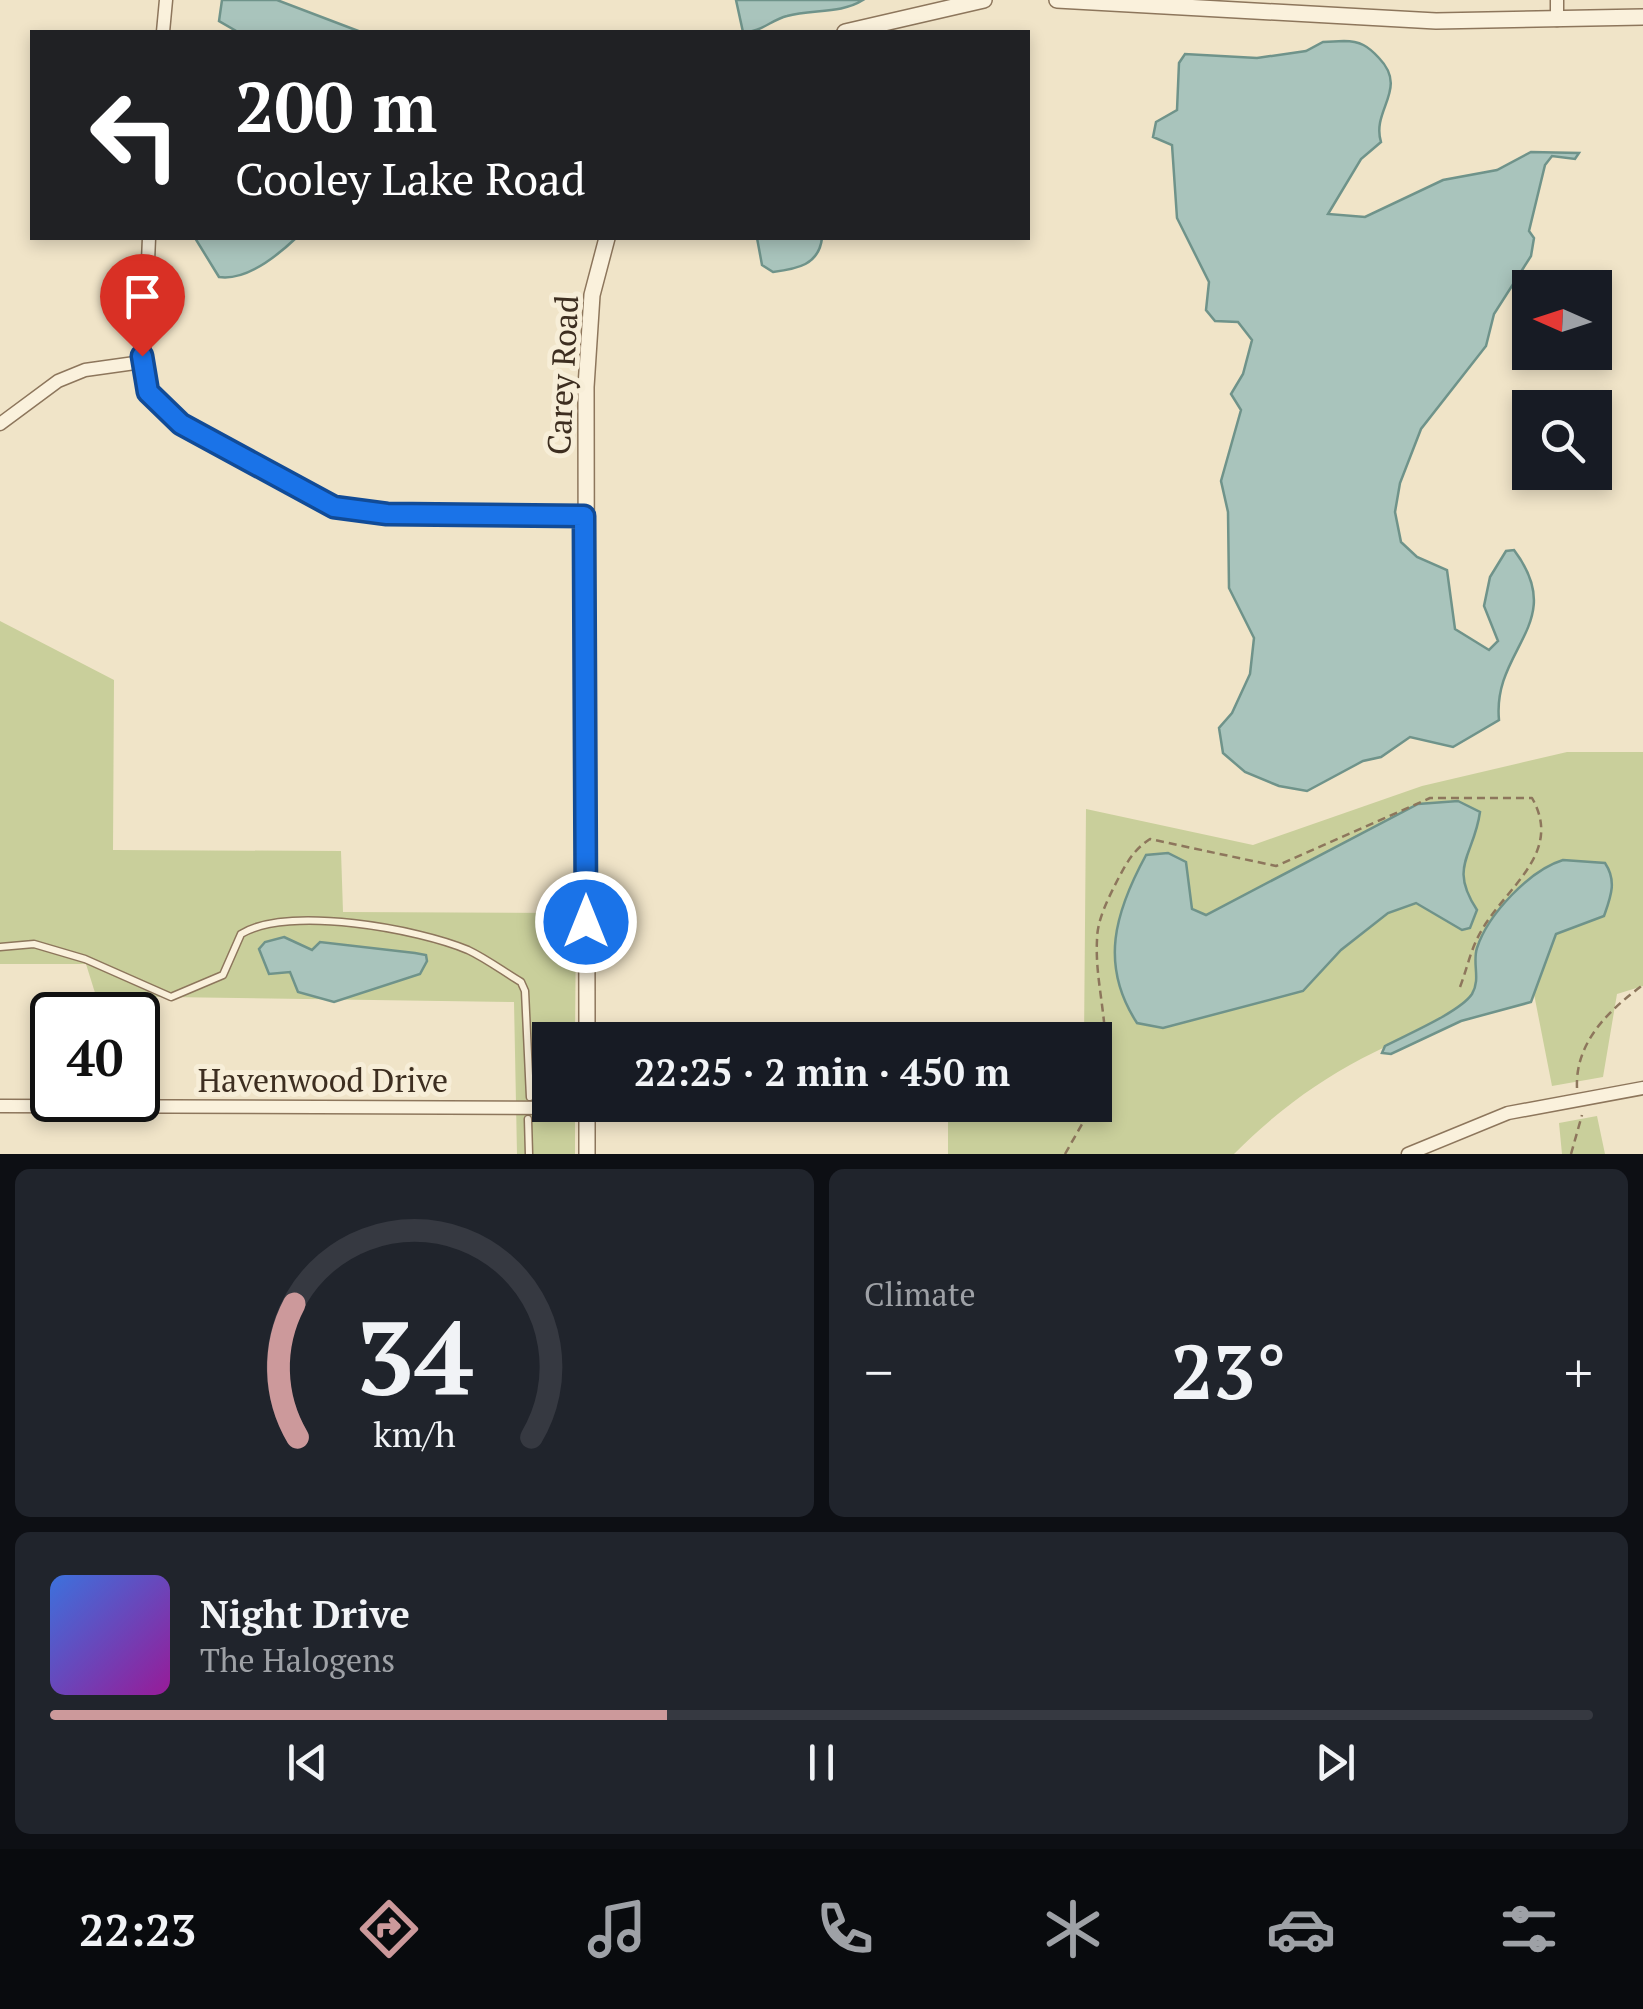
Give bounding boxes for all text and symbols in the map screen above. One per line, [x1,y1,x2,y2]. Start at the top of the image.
text: 200 m [235,59,437,152]
icon: left [70,70,200,200]
text: Cooley Lake Road [235,148,586,208]
pin [100,254,185,357]
icon: arrive [115,269,170,324]
north arrow [1512,270,1612,370]
map controls [1512,270,1612,490]
street label: Carey Road [537,294,587,456]
button: search [1512,390,1612,490]
position arrow [534,870,638,974]
speed limit sign: 40 [30,992,160,1122]
text: 22:25 · 2 min · 450 m [634,1047,1010,1097]
street label: Havenwood Drive [198,1059,448,1101]
text: Climate [864,1273,976,1315]
text: 34 [356,1287,473,1425]
text: 23° [1171,1321,1286,1420]
text: − [864,1335,893,1408]
text: + [1564,1335,1593,1408]
text: km/h [373,1410,456,1457]
text: Night Drive [200,1589,410,1639]
text: The Halogens [200,1639,395,1681]
icon: previous [280,1735,335,1790]
icon: pause [794,1735,849,1790]
icon: next [1308,1735,1363,1790]
icon: directions [354,1894,424,1964]
icon: music [582,1894,652,1964]
icon: phone [810,1894,880,1964]
icon: climate [1038,1894,1108,1964]
icon: car [1266,1894,1336,1964]
icon: filters [1494,1894,1564,1964]
text: 22:23 [79,1899,196,1959]

